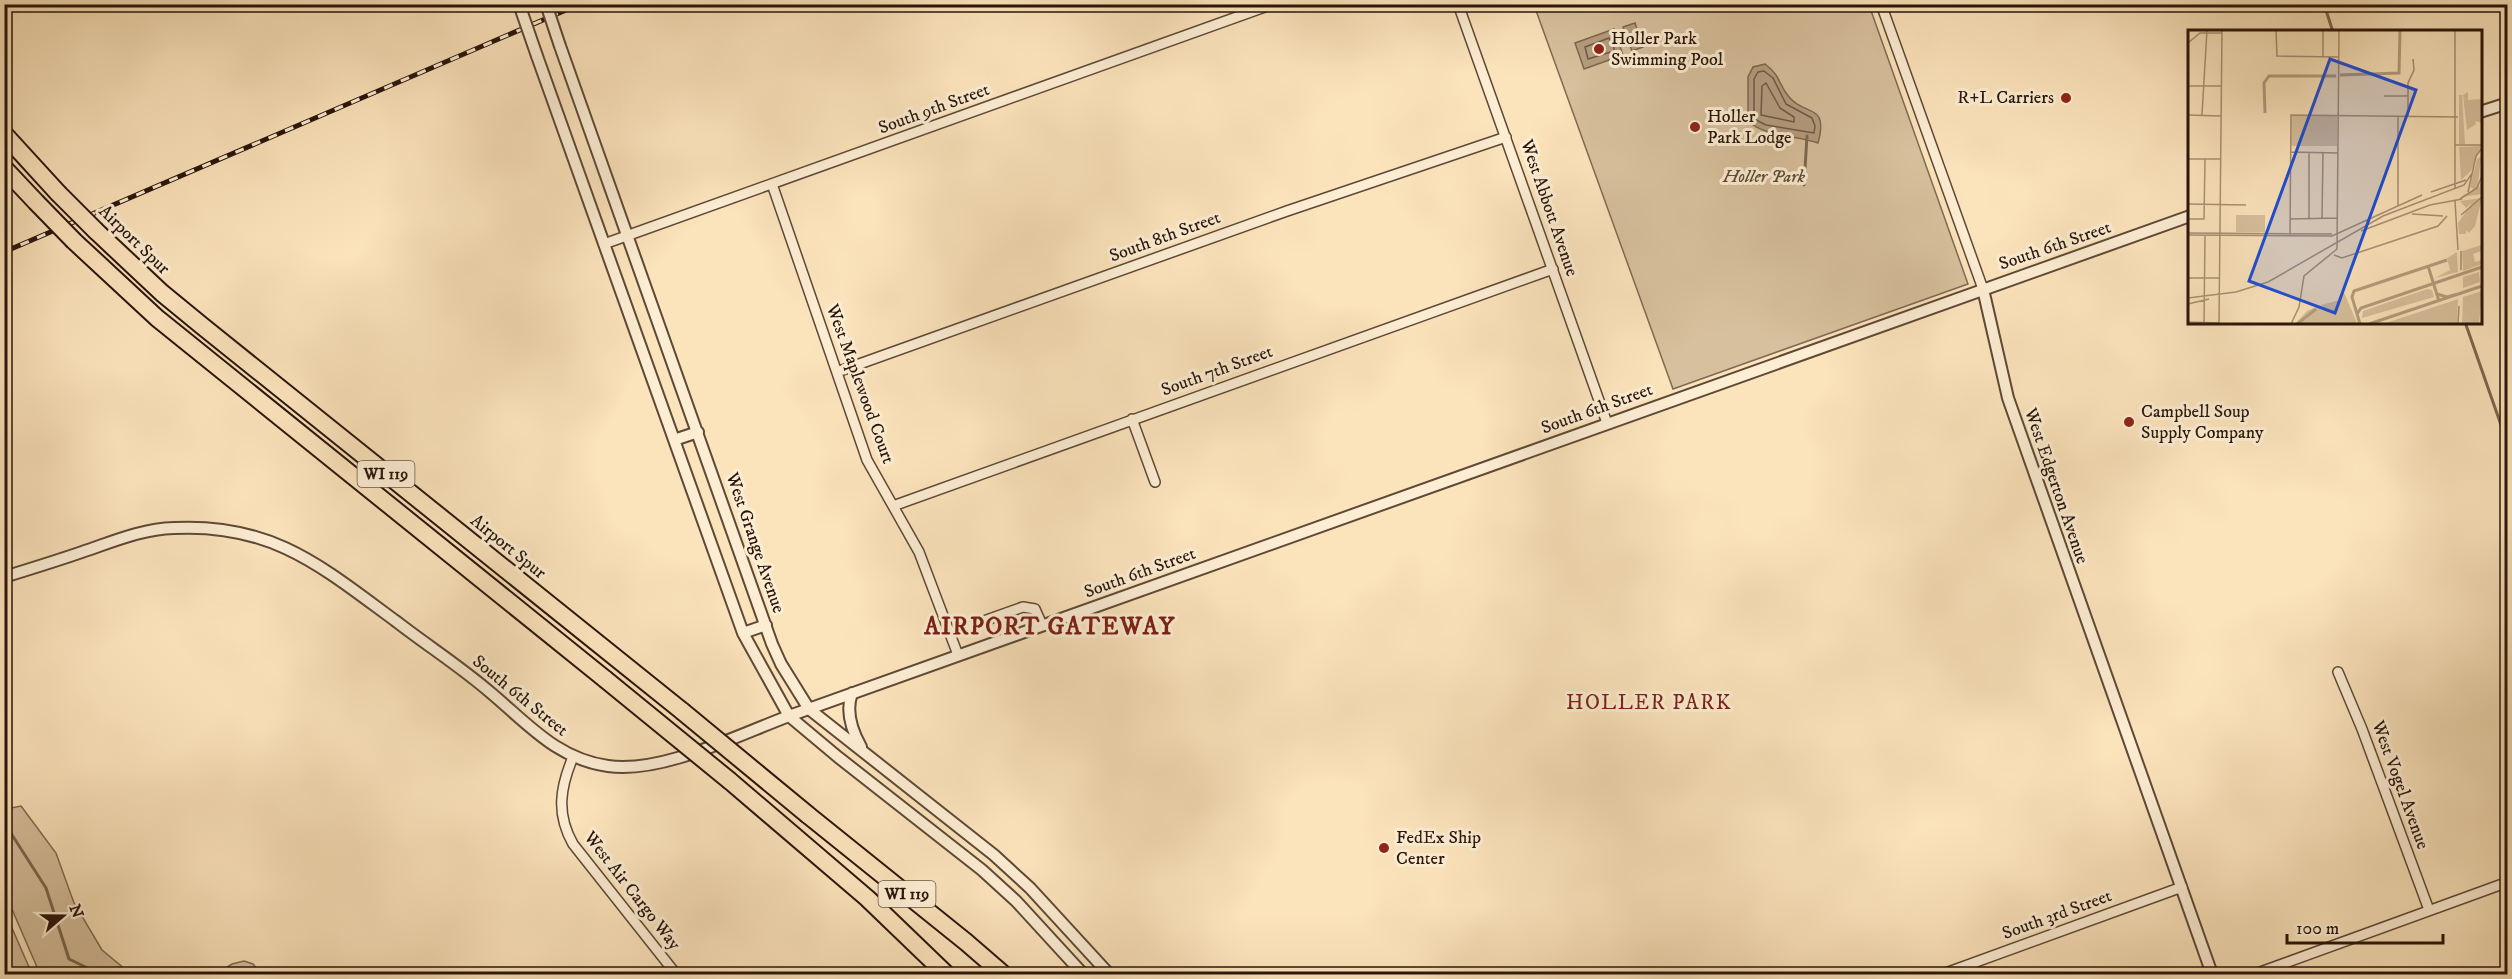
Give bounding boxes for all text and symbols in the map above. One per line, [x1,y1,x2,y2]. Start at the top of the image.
place label: Holler Park Swimming Pool [1611,28,1724,71]
inset map [2188,30,2482,324]
marker: Holler Park Swimming Pool [1592,42,1606,56]
street label: South 9th Street [875,79,993,139]
place label: R+L Carriers [1957,87,2054,109]
marker: R+L Carriers [2059,91,2073,105]
place label: Holler Park Lodge [1707,106,1791,149]
marker: Holler Park Lodge [1688,120,1702,134]
street label: West Abbott Avenue [1515,136,1583,279]
park label: Holler Park [1722,166,1806,188]
street label: Airport Spur [94,201,174,280]
street label: South 8th Street [1106,207,1224,267]
street label: South 6th Street [1996,216,2114,275]
street label: West Maplewood Court [821,300,899,467]
street label: South 7th Street [1158,341,1276,401]
street label: South 6th Street [1538,379,1656,439]
place label: Campbell Soup Supply Company [2141,401,2264,444]
street label: West Edgerton Avenue [2019,404,2093,567]
marker: Campbell Soup Supply Company [2122,415,2136,429]
road number: WI 119 [358,461,414,487]
street label: West Grange Avenue [720,469,789,616]
street label: Airport Spur [466,510,550,584]
street label: South 6th Street [1081,543,1199,603]
district label: AIRPORT GATEWAY [923,612,1176,642]
street label: South 6th Street [468,651,573,741]
district label: HOLLER PARK [1566,690,1732,716]
street label: West Vogel Avenue [2366,717,2433,852]
street label: West Air Cargo Way [578,826,685,955]
place label: FedEx Ship Center [1396,827,1481,870]
marker: FedEx Ship Center [1377,841,1391,855]
road number: WI 119 [878,881,936,907]
street label: South 3rd Street [1999,885,2115,945]
north arrow [33,886,93,946]
text: N [65,902,88,921]
scale bar [2287,907,2443,945]
text: 100 m [2296,918,2339,940]

